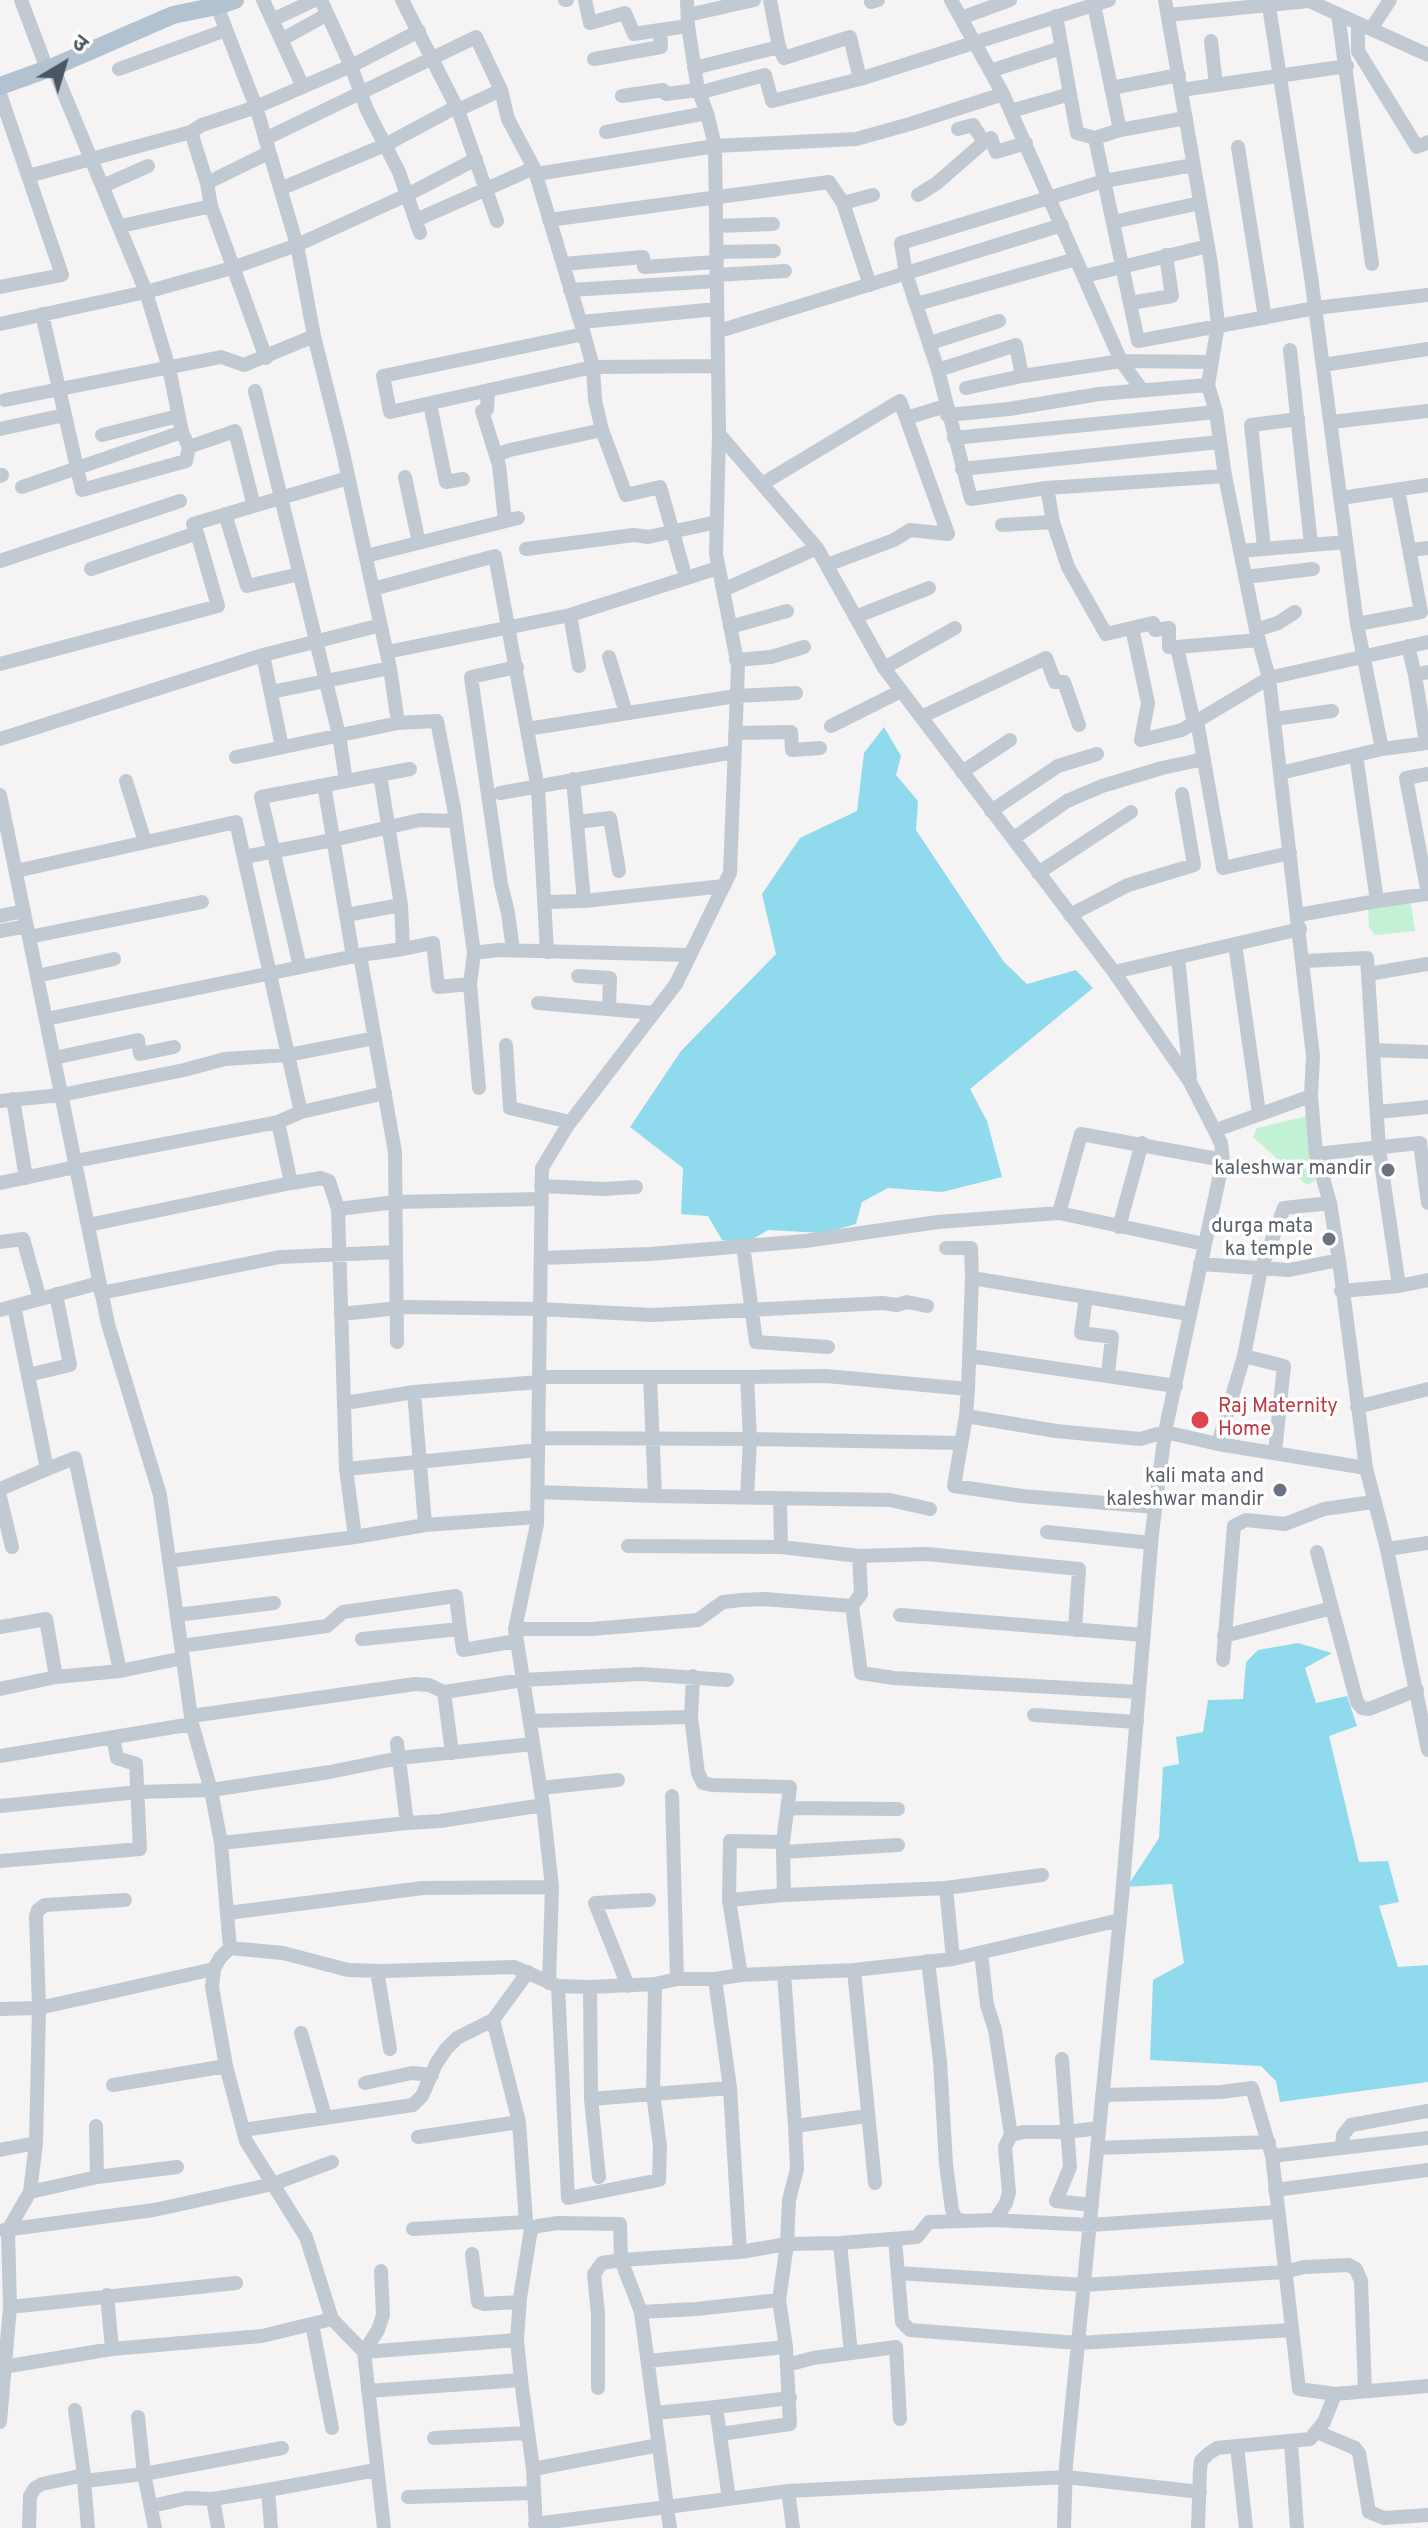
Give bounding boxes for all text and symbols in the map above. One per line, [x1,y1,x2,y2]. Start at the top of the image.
north arrow [24,24,104,104]
text: उ [66,30,92,59]
place label: kaleshwar mandir [1214,1158,1372,1182]
marker: kaleshwar mandir [1379,1161,1397,1179]
place label: durga mata ka temple [1211,1216,1313,1263]
marker: durga mata ka temple [1320,1230,1338,1248]
place label: Raj Maternity Home [1218,1396,1338,1443]
marker: Raj Maternity Home [1189,1409,1211,1431]
place label: kali mata and kaleshwar mandir [1106,1466,1264,1513]
marker: kali mata and kaleshwar mandir [1271,1481,1289,1499]

